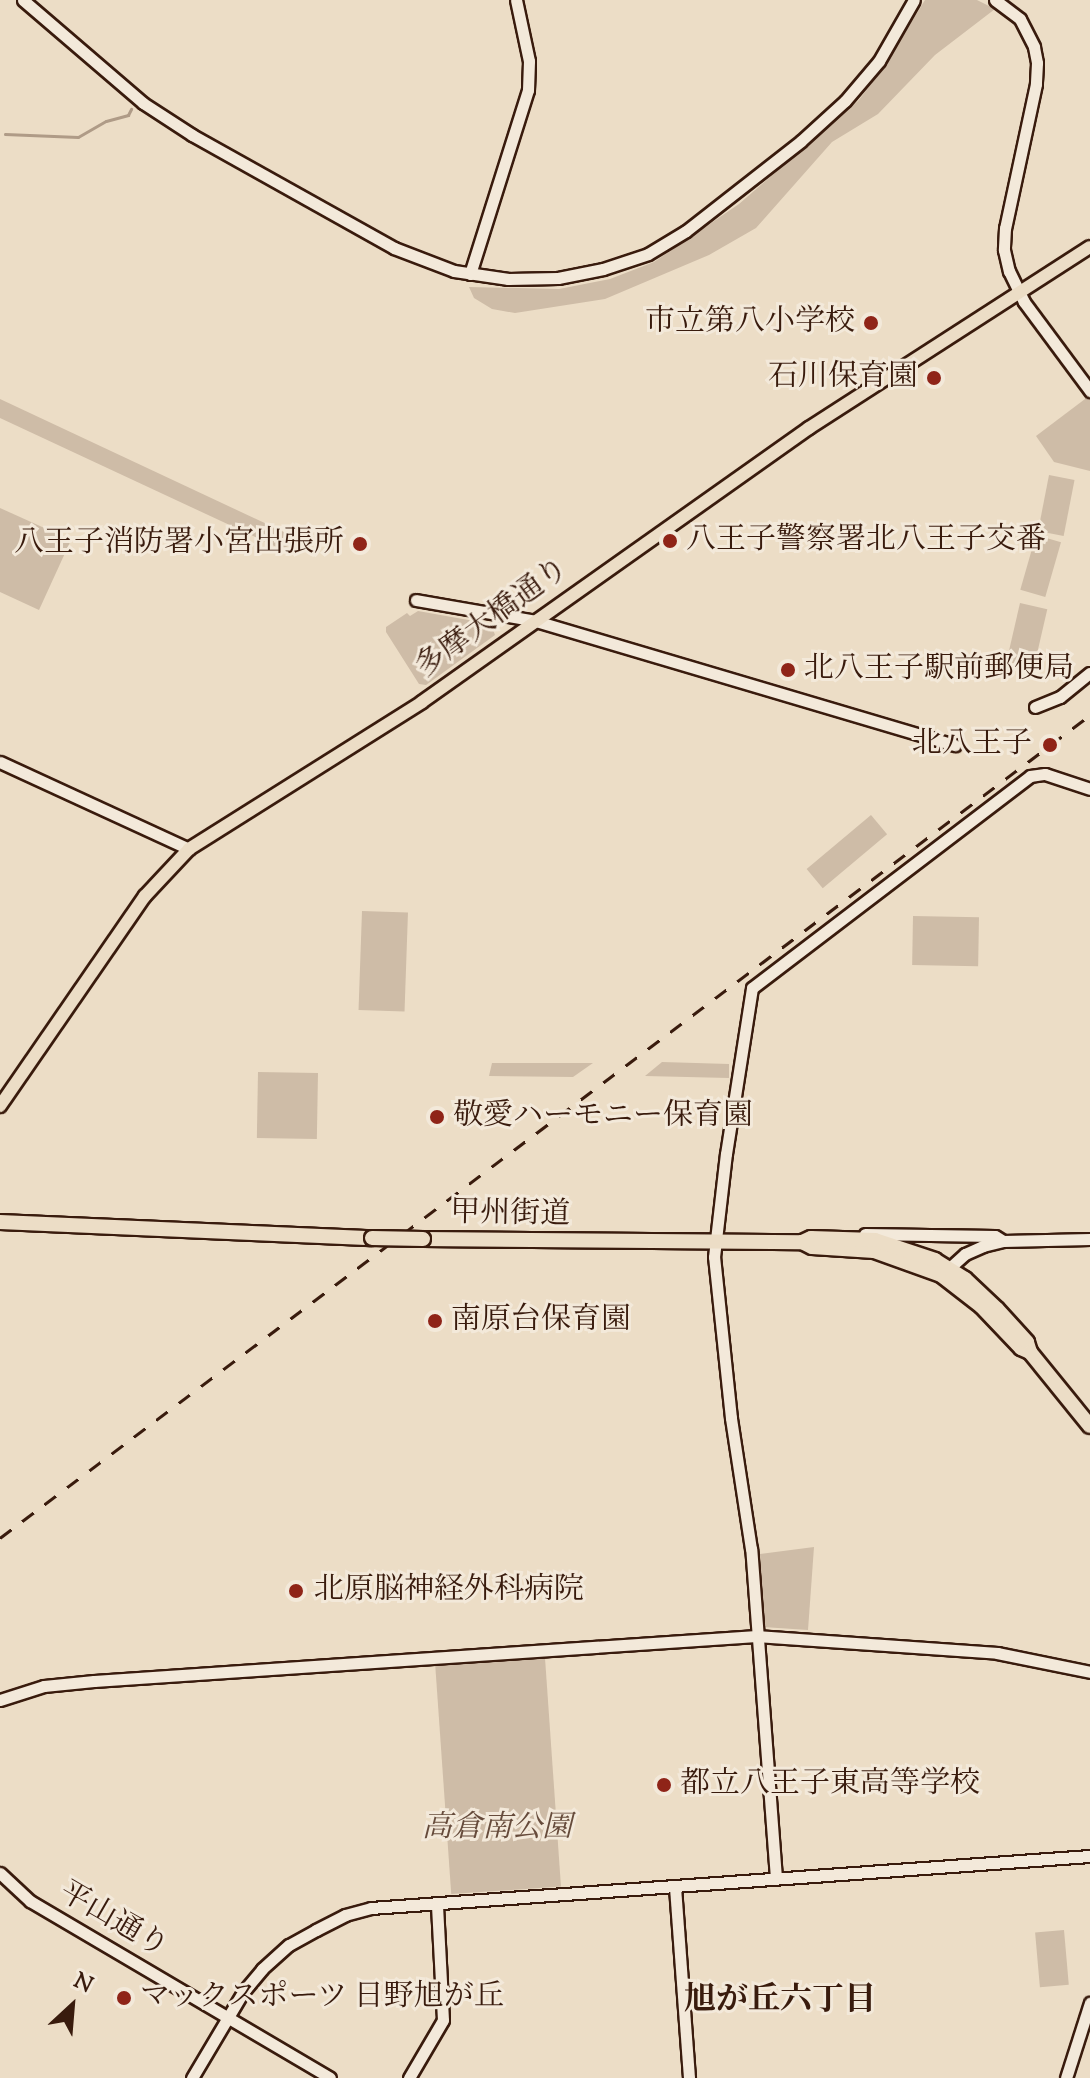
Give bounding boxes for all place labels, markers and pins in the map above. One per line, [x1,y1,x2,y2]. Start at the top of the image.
place label: 市立第八小学校 [645,305,855,341]
marker: 市立第八小学校 [862,314,880,332]
place label: 石川保育園 [768,360,918,396]
marker: 石川保育園 [925,369,943,387]
place label: 八王子警察署北八王子交番 [686,523,1046,559]
place label: 八王子消防署小宮出張所 [14,526,344,562]
marker: 八王子警察署北八王子交番 [661,532,679,550]
marker: 八王子消防署小宮出張所 [351,535,369,553]
place label: 北八王子駅前郵便局 [804,652,1074,688]
marker: 北八王子駅前郵便局 [779,661,797,679]
place label: 北八王子 [912,727,1032,763]
marker: 北八王子 [1039,734,1061,756]
place label: 敬愛ハーモニー保育園 [453,1099,753,1135]
marker: 敬愛ハーモニー保育園 [428,1108,446,1126]
place label: 南原台保育園 [451,1303,631,1339]
marker: 南原台保育園 [426,1312,444,1330]
place label: 北原脳神経外科病院 [314,1573,584,1609]
marker: 北原脳神経外科病院 [285,1580,307,1602]
place label: 都立八王子東高等学校 [680,1767,980,1803]
marker: 都立八王子東高等学校 [655,1776,673,1794]
place label: マックスポーツ 日野旭が丘 [140,1980,506,2016]
marker: マックスポーツ 日野旭が丘 [115,1989,133,2007]

